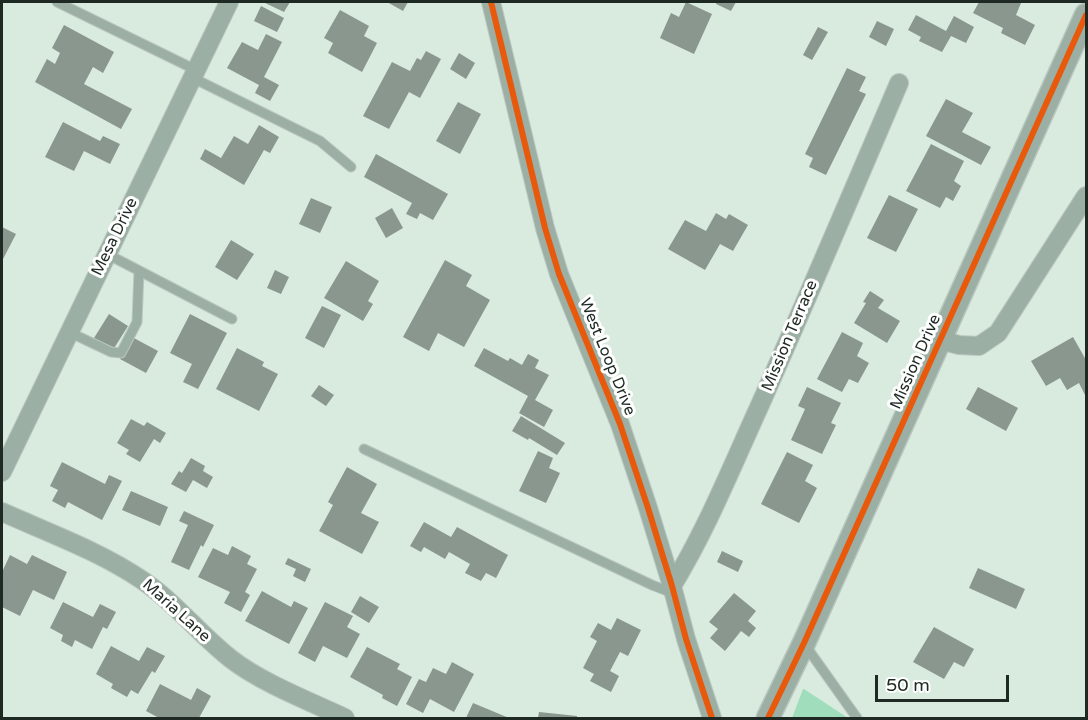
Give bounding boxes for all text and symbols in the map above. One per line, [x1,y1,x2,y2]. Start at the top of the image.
street label: Mesa Drive [88,195,142,279]
street label: Mission Terrace [758,278,822,394]
street label: West Loop Drive [575,296,639,418]
street label: Mission Drive [887,312,945,412]
street label: Maria Lane [138,576,214,646]
scale bar [878,663,1012,701]
text: 50 m [886,674,930,696]

